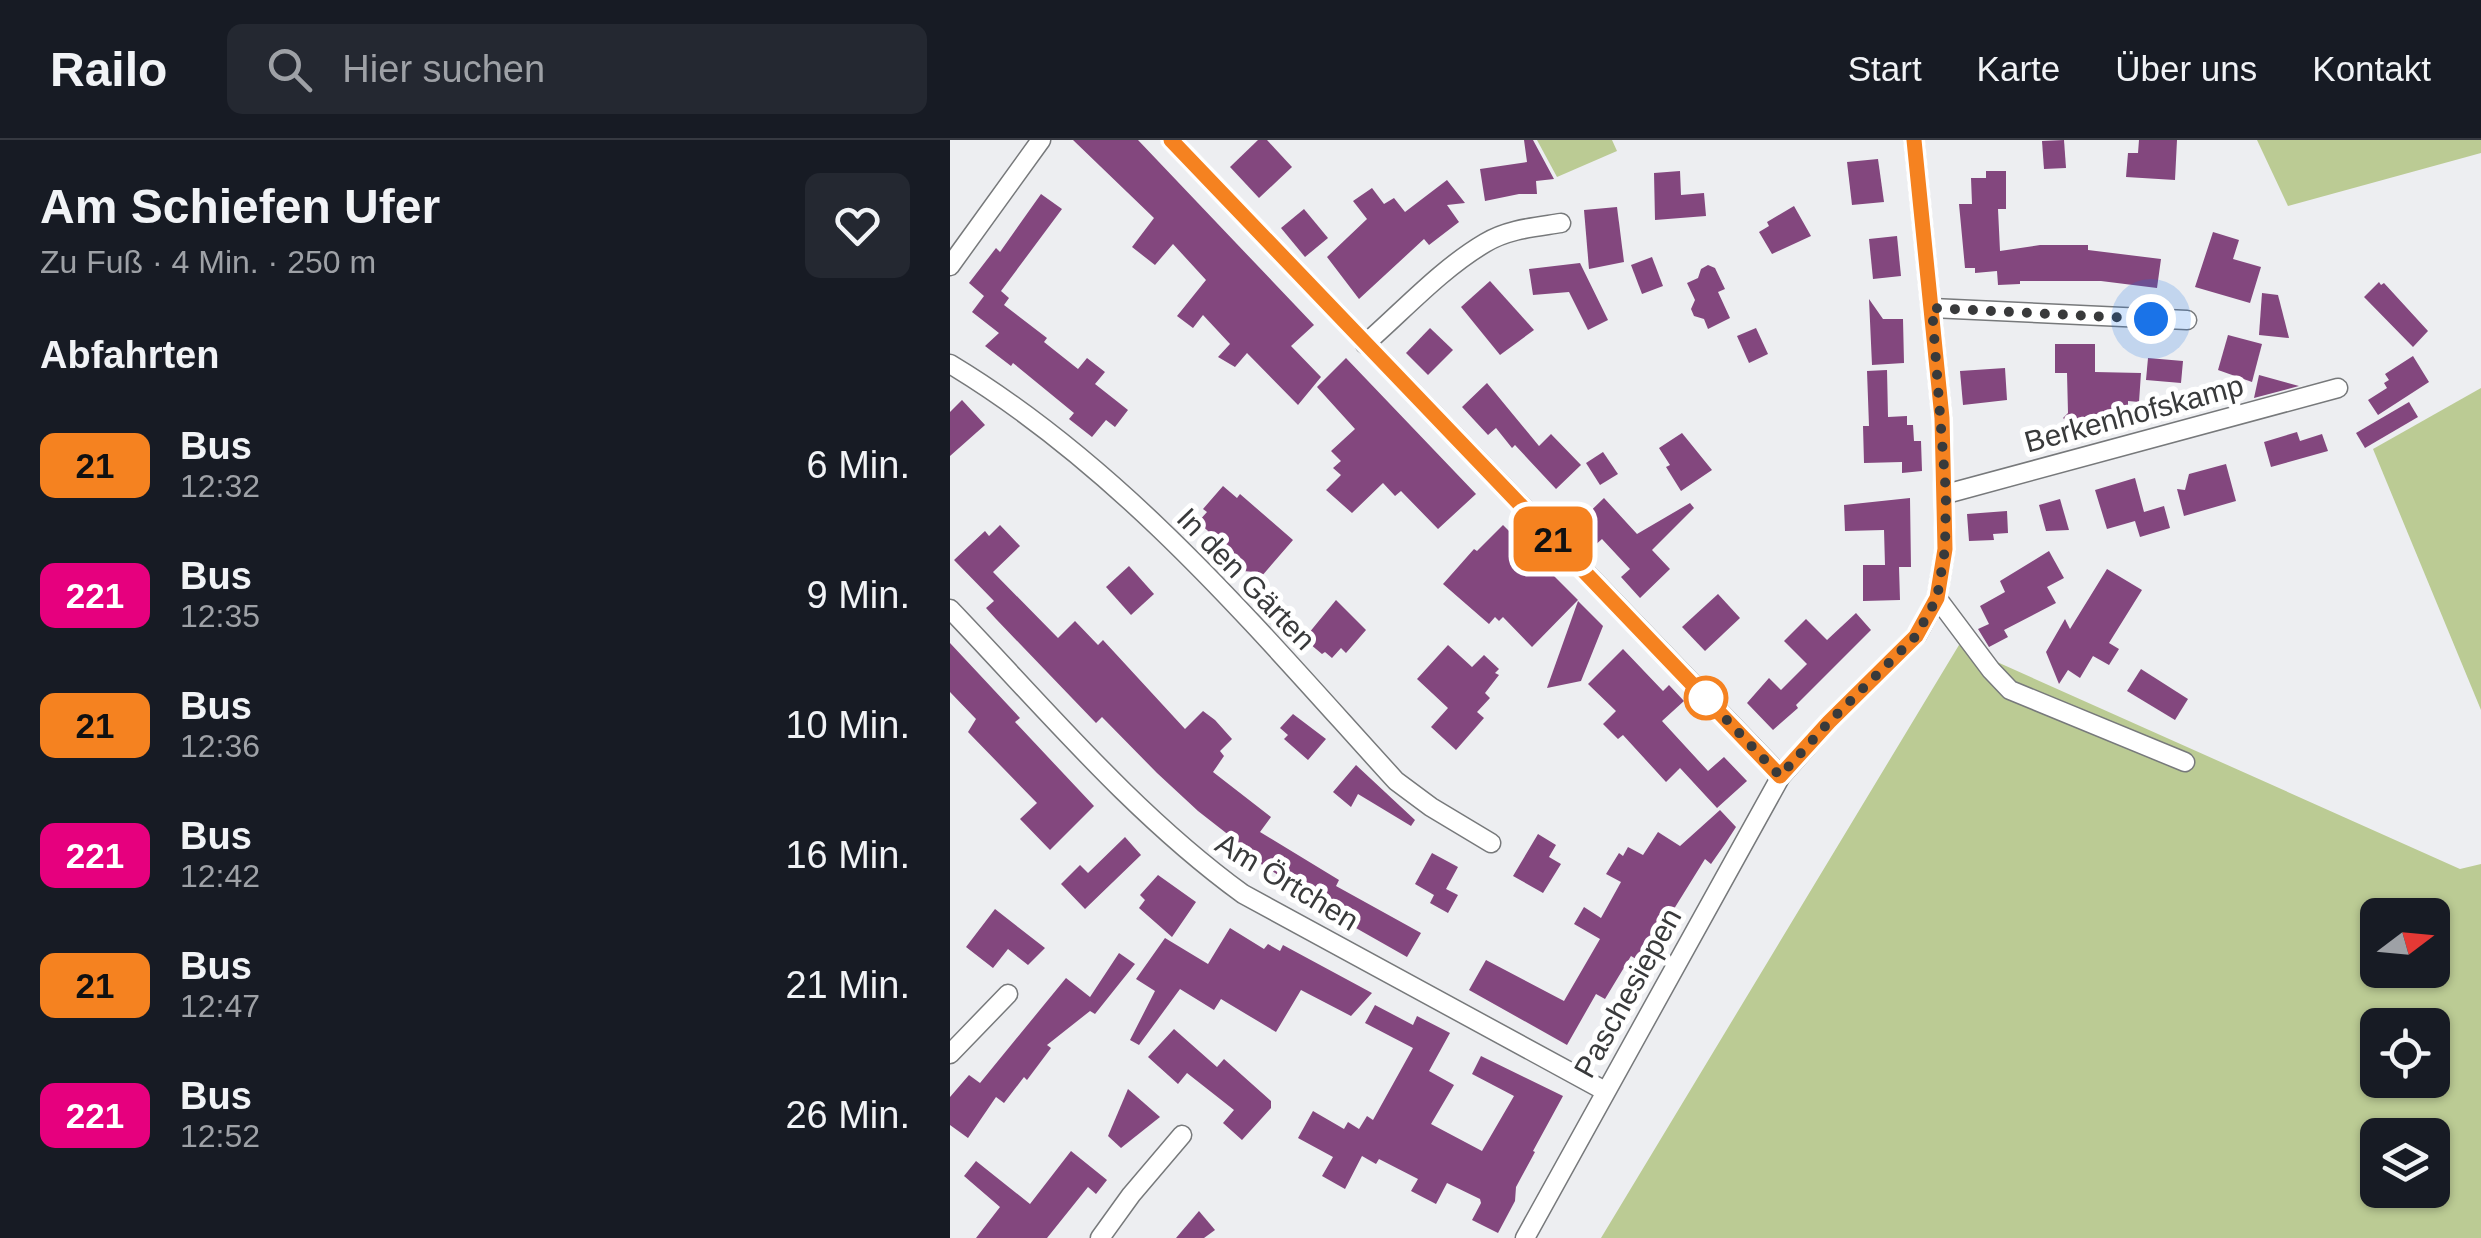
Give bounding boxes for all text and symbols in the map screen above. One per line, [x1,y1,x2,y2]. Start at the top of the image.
search box [227,24,927,114]
icon: search [262,42,317,97]
text: Railo [50,43,167,96]
text: Hier suchen [342,48,545,90]
text: Start [1848,49,1922,88]
text: Karte [1977,49,2060,88]
text: Über uns [2115,49,2257,88]
text: Kontakt [2312,49,2431,88]
button: heart [805,173,910,278]
text: Am Schiefen Ufer [40,180,440,233]
text: Zu Fuß · 4 Min. · 250 m [40,244,376,280]
your location [2126,294,2176,344]
text: Abfahrten [40,334,219,376]
street label: Berkenhofskamp [2021,368,2247,459]
text: Bus [180,425,252,467]
text: 6 Min. [807,444,910,486]
text: 21 [76,446,114,485]
text: 12:32 [180,468,260,504]
street label: In den Gärten [1171,501,1322,656]
line badge: 21 [1508,506,1598,572]
text: 21 [1534,520,1572,559]
text: Bus [180,555,252,597]
text: 9 Min. [807,574,910,616]
text: 221 [66,576,124,615]
text: 12:35 [180,598,260,634]
unlabelled marker [1685,677,1727,719]
text: Bus [180,685,252,727]
text: 10 Min. [785,704,910,746]
text: 21 [76,706,114,745]
text: 12:36 [180,728,260,764]
text: Bus [180,815,252,857]
street label: Am Örtchen [1210,826,1364,937]
text: 16 Min. [785,834,910,876]
text: 221 [66,836,124,875]
text: 12:42 [180,858,260,894]
north arrow [2360,898,2450,988]
map controls [2360,898,2450,1208]
street label: Paschesiepen [1567,902,1688,1083]
text: Bus [180,945,252,987]
text: 21 Min. [785,964,910,1006]
text: 21 [76,966,114,1005]
text: 12:47 [180,988,260,1024]
button: locate [2360,1008,2450,1098]
text: Bus [180,1075,252,1117]
text: 26 Min. [785,1094,910,1136]
text: 221 [66,1096,124,1135]
text: 12:52 [180,1118,260,1154]
button: layers [2360,1118,2450,1208]

